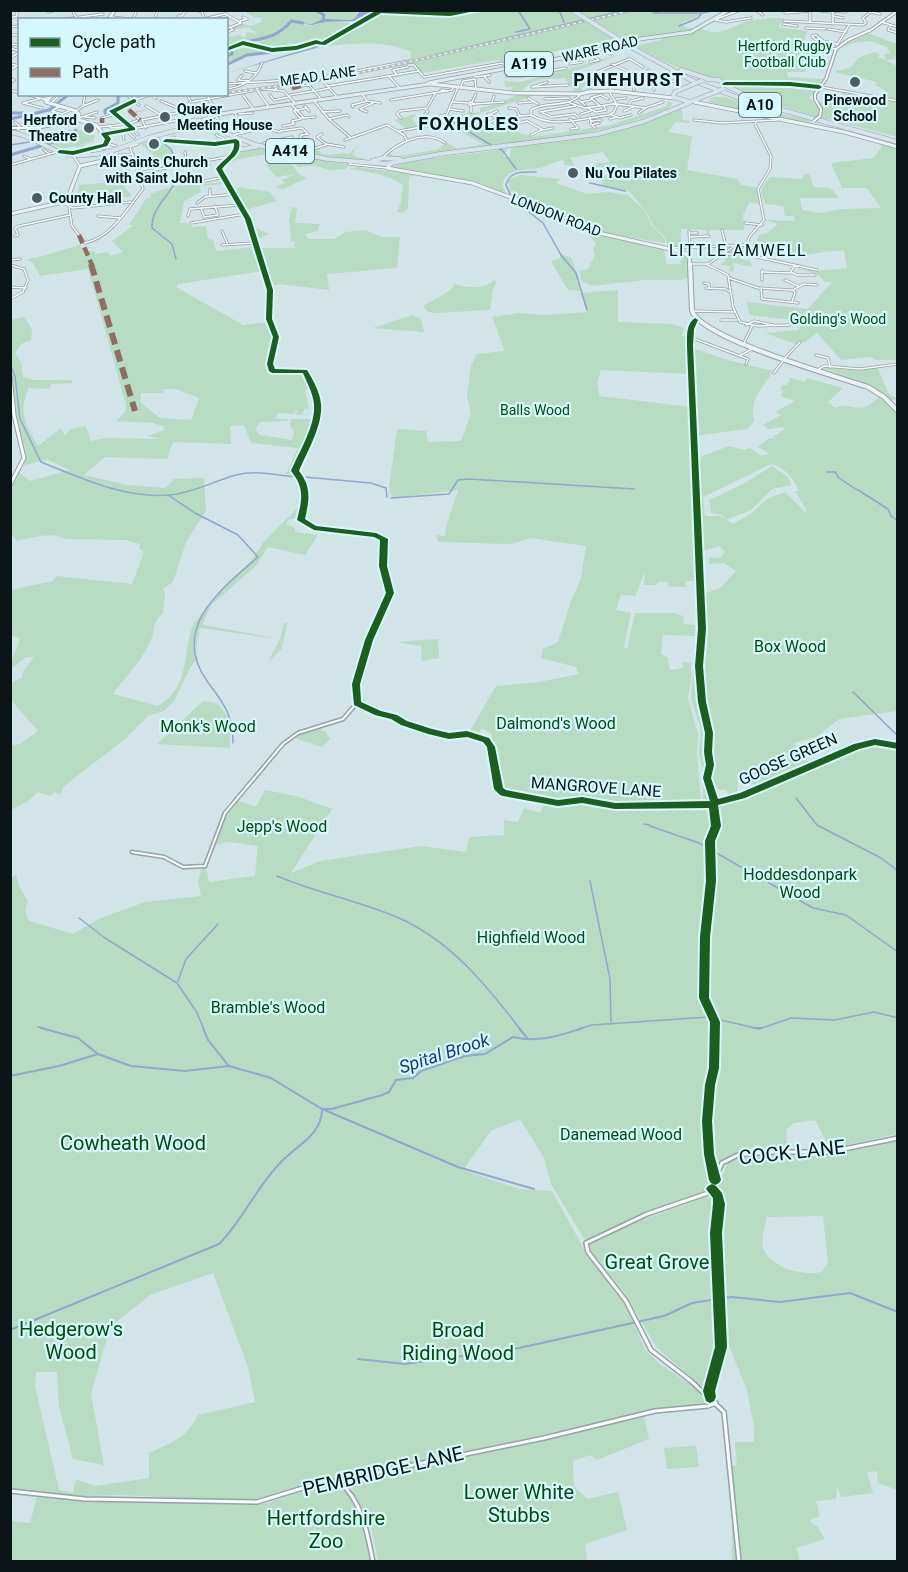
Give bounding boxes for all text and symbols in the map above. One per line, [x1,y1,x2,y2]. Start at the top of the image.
legend [18,18,228,96]
text: Cycle path [72,31,156,52]
street label: WARE ROAD [560,32,640,66]
park label: Hertford Rugby Football Club [738,38,833,70]
road number: A119 [505,52,553,76]
text: Path [72,61,109,82]
street label: MEAD LANE [279,63,357,89]
district label: PINEHURST [573,69,685,90]
marker: Pinewood School [848,75,862,89]
place label: Pinewood School [824,92,886,124]
road number: A10 [739,93,781,117]
place label: Quaker Meeting House [177,101,273,133]
marker: Quaker Meeting House [158,110,172,124]
place label: Hertford Theatre [24,112,77,144]
district label: FOXHOLES [418,113,520,134]
marker: Hertford Theatre [82,121,96,135]
marker: All Saints Church with Saint John [147,137,161,151]
road number: A414 [266,139,314,163]
place label: All Saints Church with Saint John [100,154,208,186]
place label: Nu You Pilates [585,165,677,181]
marker: Nu You Pilates [566,166,580,180]
place label: County Hall [49,190,122,206]
street label: LONDON ROAD [509,190,603,240]
marker: County Hall [30,191,44,205]
district label: LITTLE AMWELL [669,241,807,260]
park label: Golding's Wood [790,311,886,327]
park label: Balls Wood [500,402,570,418]
park label: Box Wood [754,637,826,656]
park label: Dalmond's Wood [496,714,616,733]
park label: Monk's Wood [160,717,256,736]
street label: GOOSE GREEN [736,729,840,789]
street label: MANGROVE LANE [530,773,662,801]
park label: Jepp's Wood [237,817,327,836]
park label: Hoddesdonpark Wood [743,865,858,902]
park label: Highfield Wood [477,928,585,947]
park label: Bramble's Wood [211,998,325,1017]
water label: Spital Brook [396,1028,493,1077]
park label: Danemead Wood [560,1125,682,1144]
park label: Cowheath Wood [60,1131,206,1155]
street label: COCK LANE [738,1134,846,1170]
park label: Great Grove [605,1250,709,1274]
park label: Hedgerow's Wood [19,1317,123,1364]
park label: Broad Riding Wood [402,1318,514,1365]
street label: PEMBRIDGE LANE [300,1441,466,1501]
park label: Lower White Stubbs [464,1480,574,1527]
park label: Hertfordshire Zoo [267,1506,385,1553]

